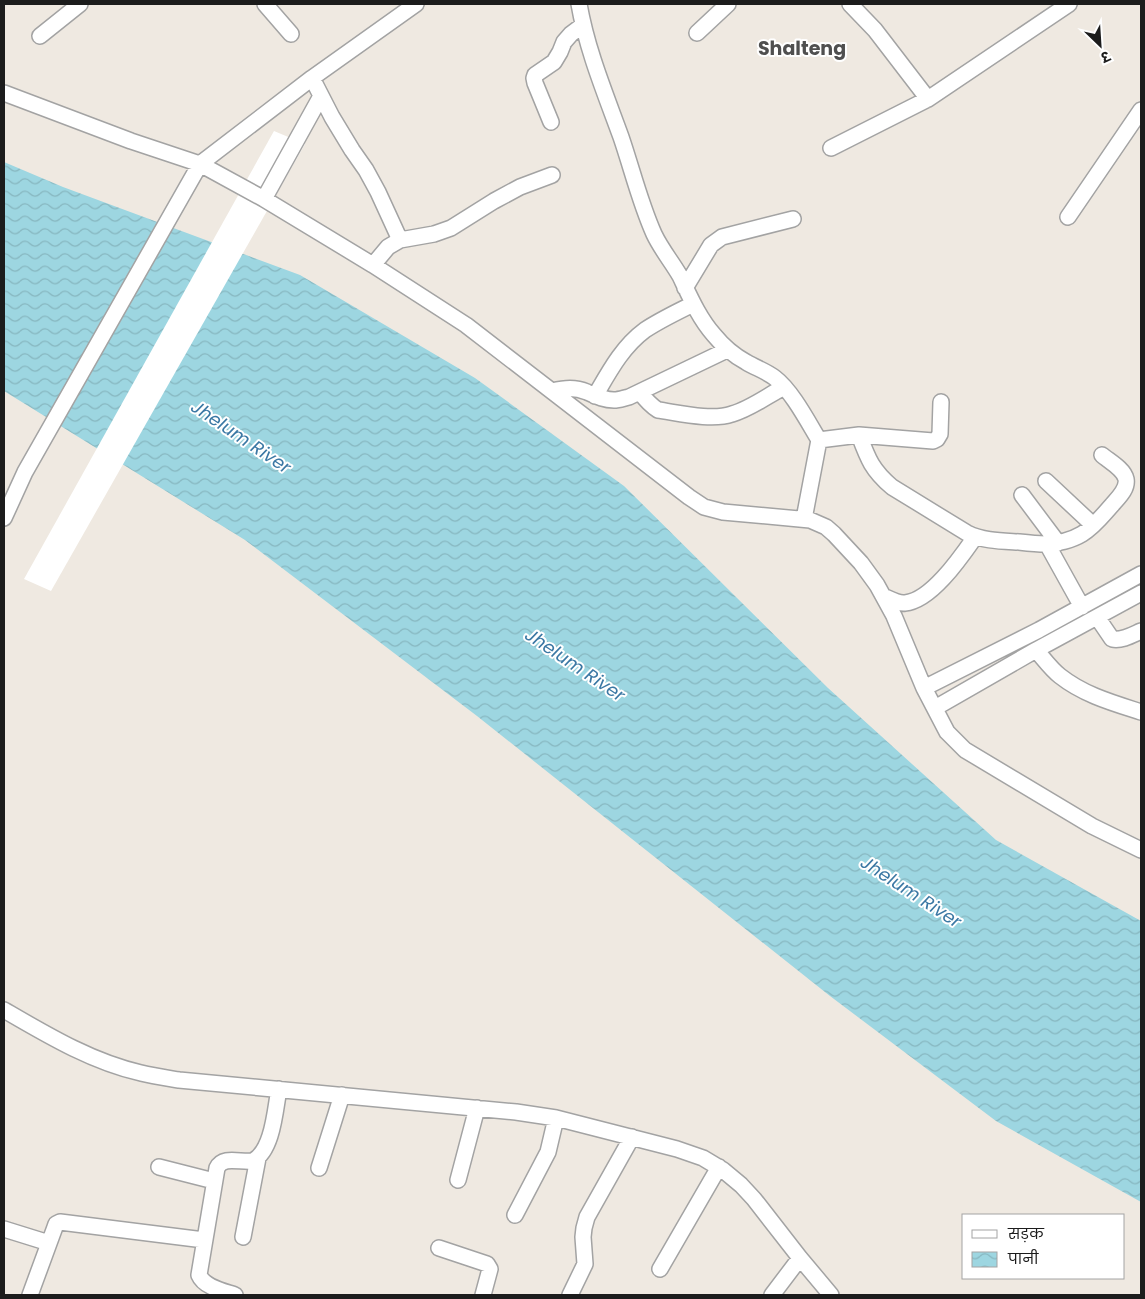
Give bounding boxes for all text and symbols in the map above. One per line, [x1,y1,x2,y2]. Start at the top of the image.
north arrow [1075,20,1125,70]
district label: Shalteng [758,35,846,62]
text: उ [1097,46,1114,68]
water label: Jhelum River [186,394,297,480]
water label: Jhelum River [520,622,631,708]
water label: Jhelum River [856,850,968,934]
legend [962,1214,1125,1279]
text: सड़क [1007,1223,1045,1244]
text: पानी [1007,1248,1039,1269]

